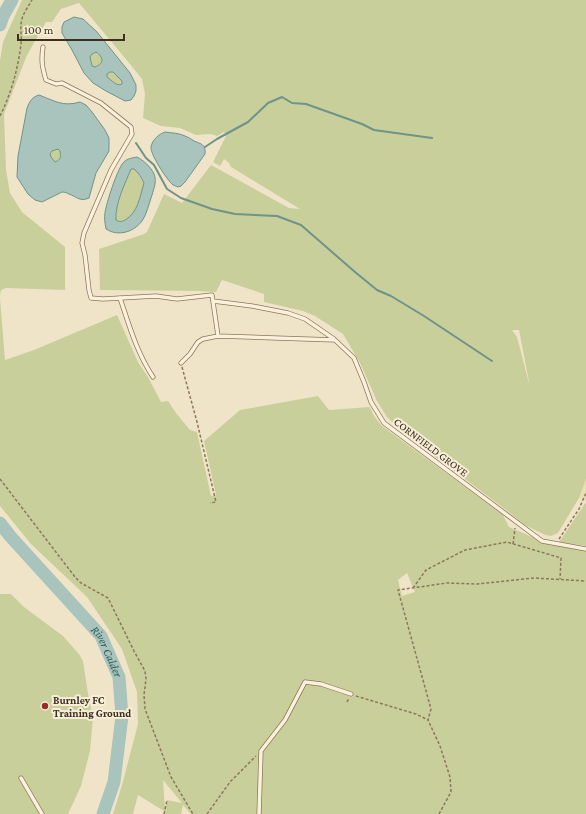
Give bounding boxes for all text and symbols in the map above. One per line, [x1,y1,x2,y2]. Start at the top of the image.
scale bar [18,16,124,42]
text: 100 m [24,23,54,37]
street label: CORNFIELD GROVE [392,415,470,479]
water label: River Calder [88,623,126,680]
place label: Burnley FC Training Ground [53,694,131,719]
marker: Burnley FC Training Ground [40,701,50,711]

